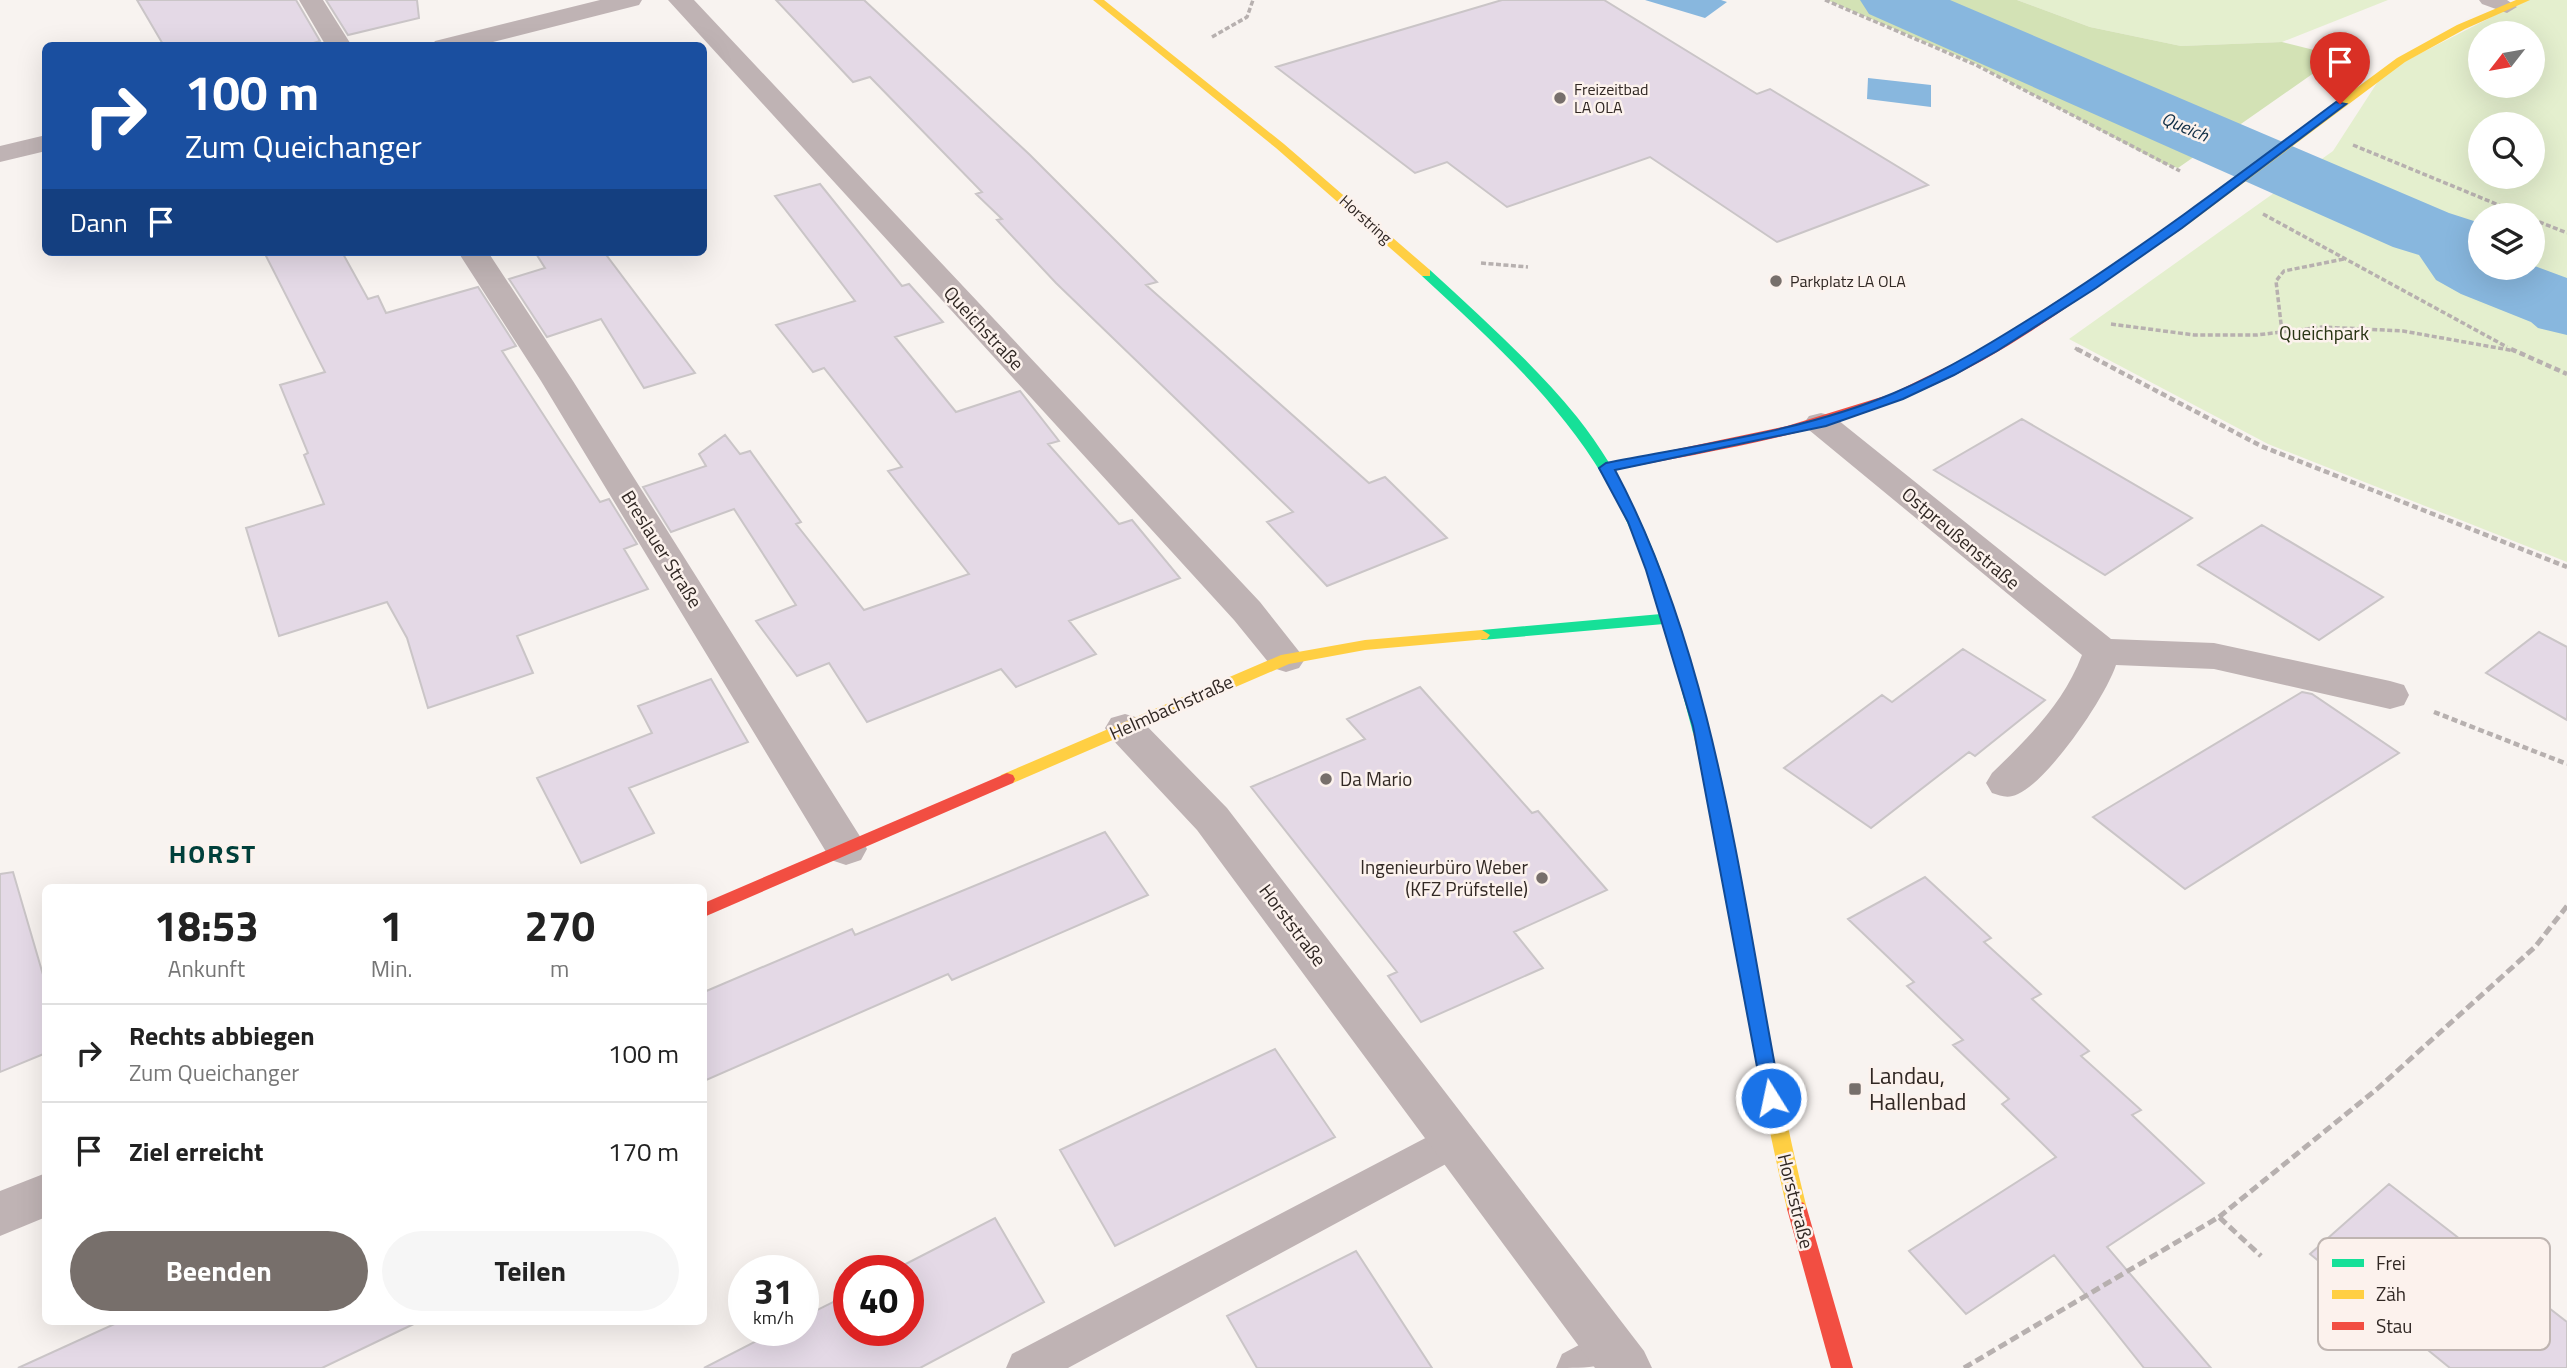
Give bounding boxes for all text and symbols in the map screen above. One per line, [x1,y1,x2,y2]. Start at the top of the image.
north arrow [2468,21,2544,98]
map controls [2468,21,2545,280]
pin [2310,32,2370,104]
icon: arrive [2321,43,2359,81]
text: 100 m [185,54,319,129]
icon: right [70,70,161,161]
place label: Freizeitbad LA OLA [1574,77,1648,119]
marker: Freizeitbad LA OLA [1552,90,1568,106]
water label: Queich [2158,105,2214,149]
button: search [2468,112,2545,189]
text: Zum Queichanger [185,122,422,170]
street label: Horstring [1334,189,1398,249]
text: Dann [70,203,128,242]
icon: arrive [142,203,180,241]
button: layers [2468,203,2545,280]
place label: Parkplatz LA OLA [1790,269,1906,293]
marker: Parkplatz LA OLA [1768,273,1784,289]
street label: Queichstraße [937,279,1031,377]
park label: Queichpark [2279,318,2369,347]
street label: Ostpreußenstraße [1896,479,2027,596]
street label: Breslauer Straße [615,484,710,613]
street label: Helmbachstraße [1104,666,1237,747]
place label: Da Mario [1340,764,1412,793]
marker: Da Mario [1318,771,1334,787]
district label: HORST [169,834,257,873]
place label: Ingenieurbüro Weber (KFZ Prüfstelle) [1360,852,1528,903]
marker: Ingenieurbüro Weber (KFZ Prüfstelle) [1534,870,1550,886]
street label: Horststraße [1253,877,1334,972]
text: 18:53 [154,893,259,957]
text: 1 [380,893,403,957]
text: 270 [524,893,595,957]
text: Ankunft [168,951,245,986]
text: Min. [371,951,412,986]
text: m [550,951,569,986]
text: Rechts abbiegen [129,1016,315,1055]
icon: right [70,1034,108,1072]
text: 100 m [608,1034,679,1073]
text: Zum Queichanger [129,1055,299,1090]
place label: Landau, Hallenbad [1869,1058,1966,1119]
position arrow [1734,1061,1808,1135]
marker: Landau, Hallenbad [1847,1081,1863,1097]
icon: arrive [70,1132,108,1170]
text: Ziel erreicht [129,1132,264,1171]
text: 170 m [608,1132,679,1171]
street label: Horststraße [1771,1150,1822,1251]
button: Beenden [70,1231,368,1311]
button: Teilen [382,1231,679,1311]
legend [2318,1238,2550,1350]
text: Frei [2376,1248,2406,1277]
speed limit sign: 40 [833,1255,924,1346]
text: 31 [754,1264,793,1318]
text: Zäh [2376,1279,2406,1308]
text: km/h [753,1304,794,1331]
text: Stau [2376,1311,2412,1340]

